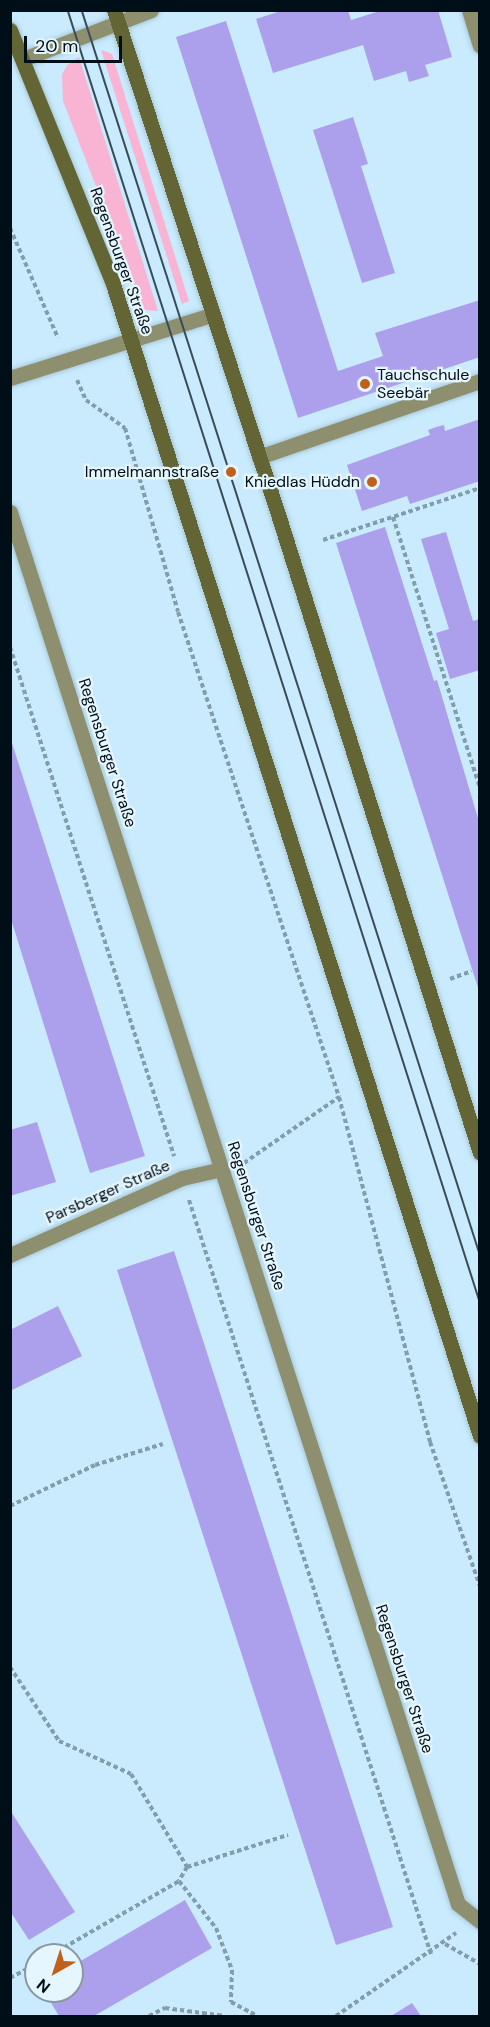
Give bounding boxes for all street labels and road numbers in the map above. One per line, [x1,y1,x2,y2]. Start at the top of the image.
street label: Regensburger Straße [85,185,157,337]
street label: Regensburger Straße [74,676,140,830]
street label: Regensburger Straße [223,1139,289,1293]
street label: Parsberger Straße [43,1156,173,1228]
street label: Regensburger Straße [371,1602,437,1756]

